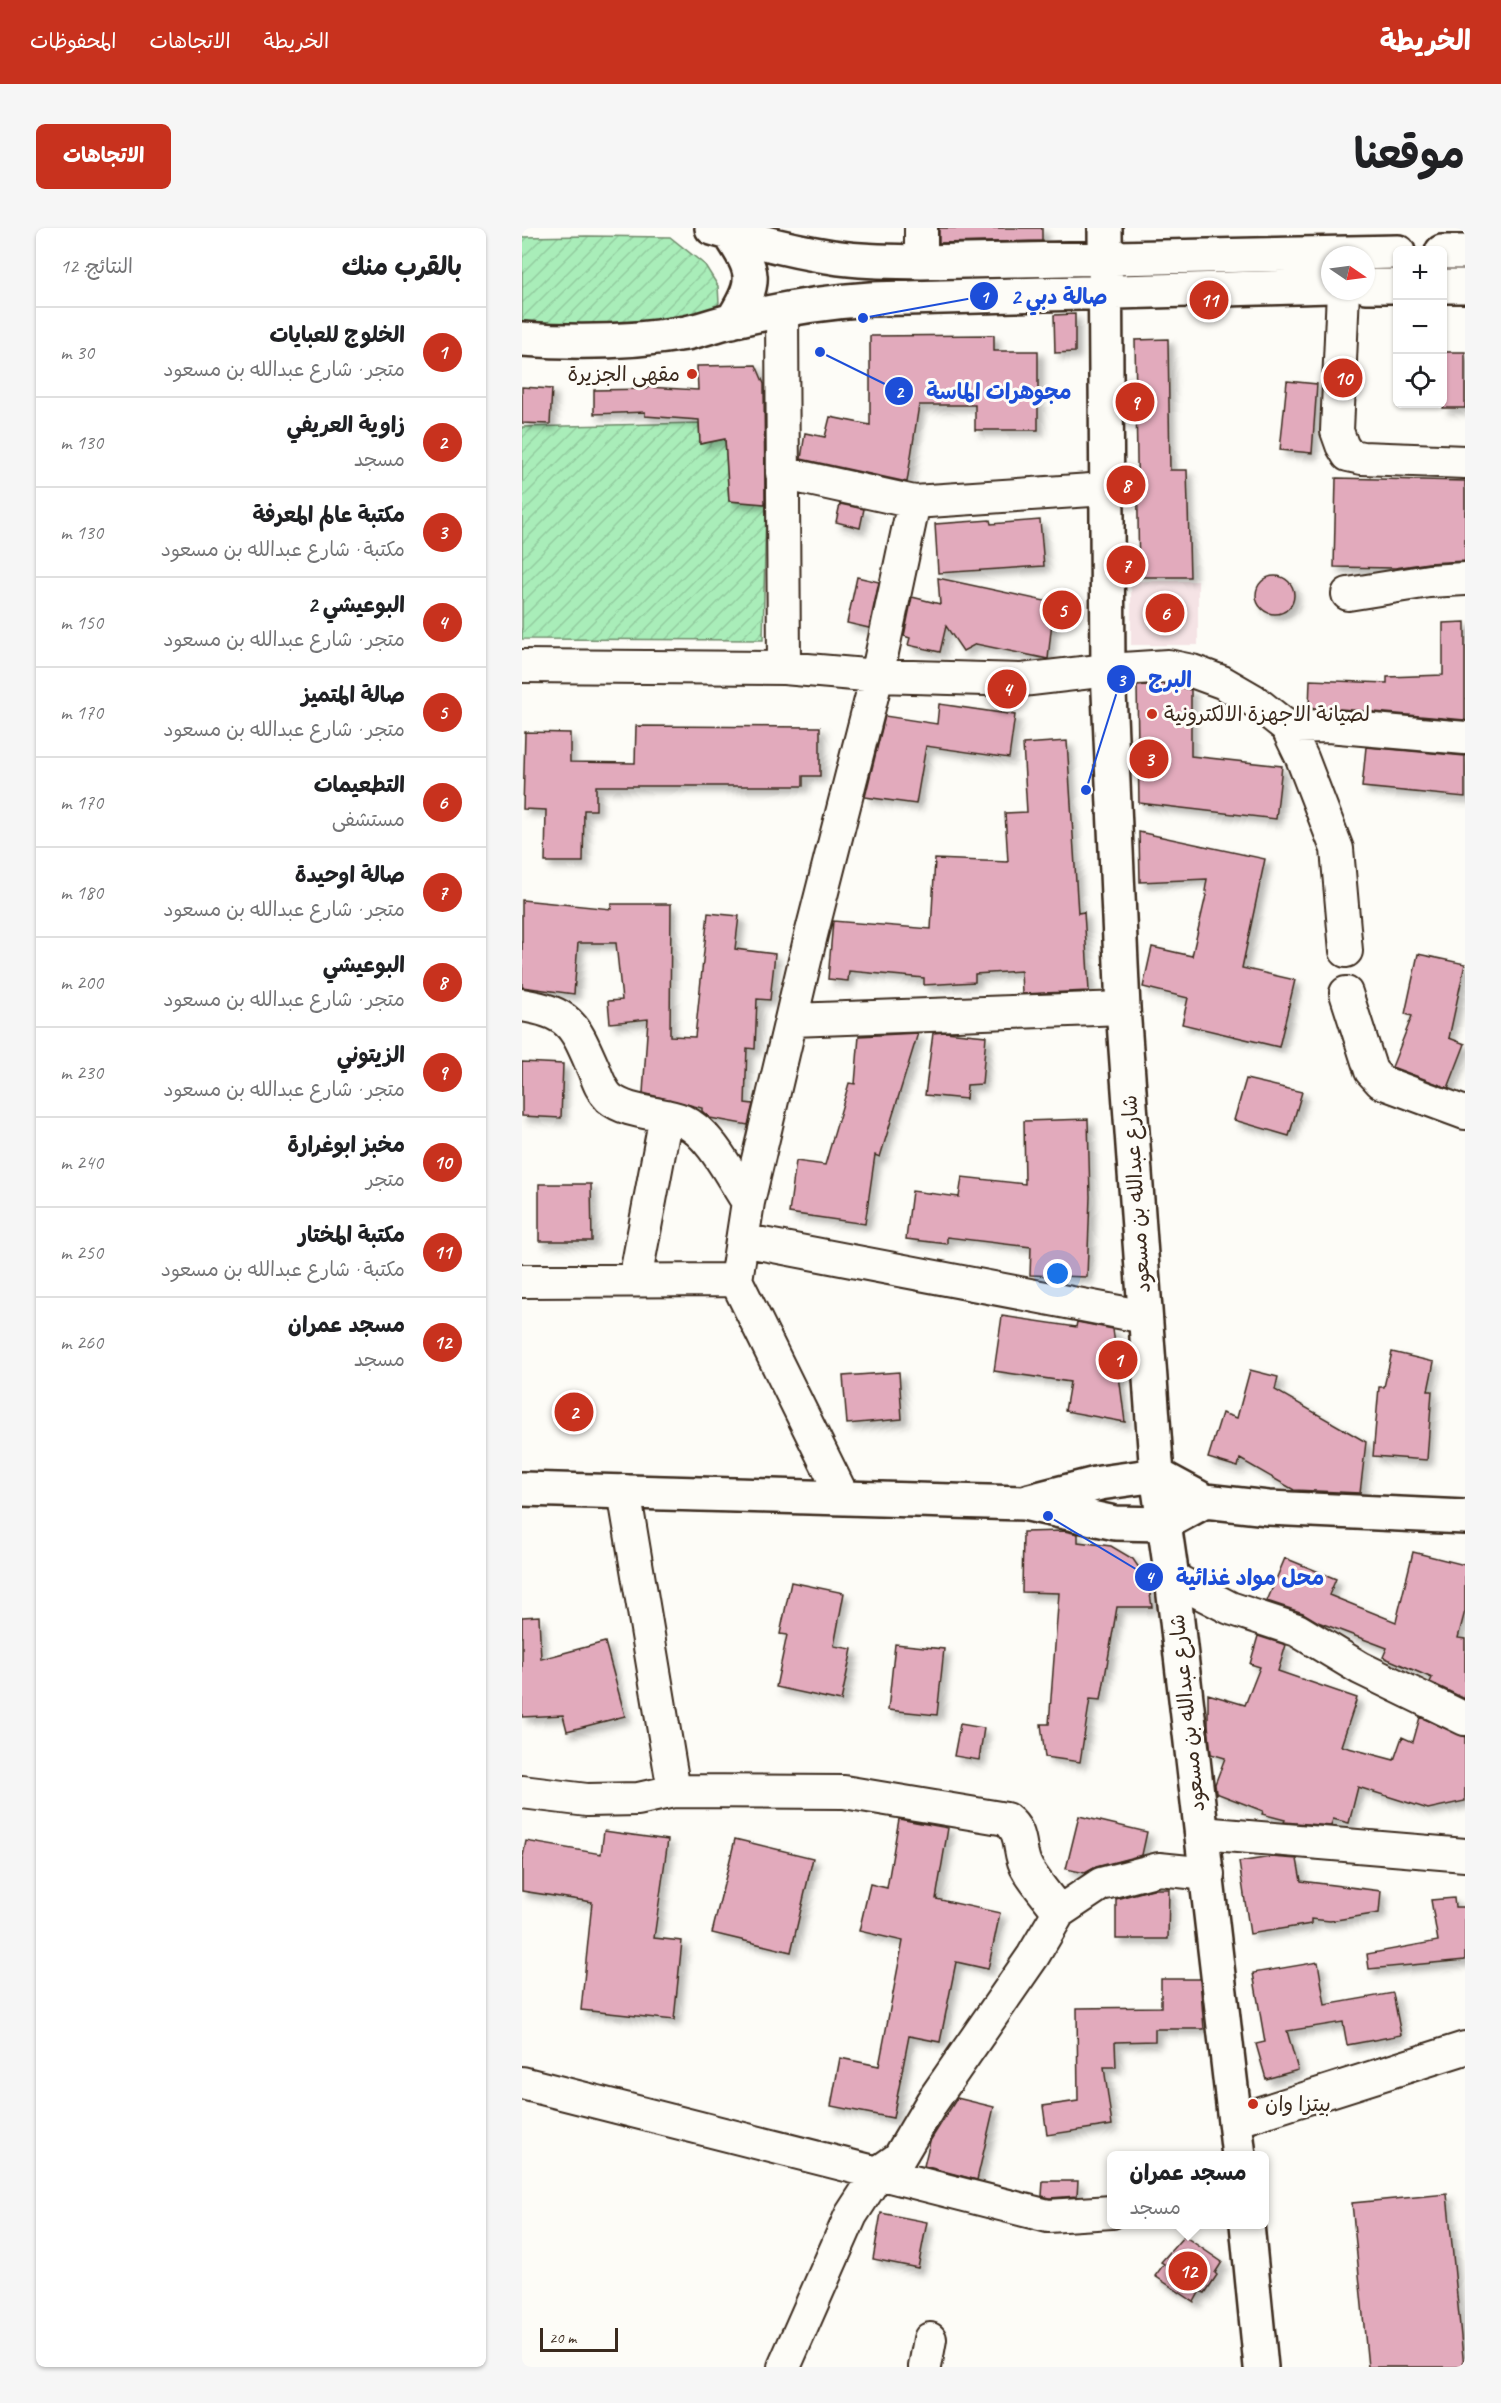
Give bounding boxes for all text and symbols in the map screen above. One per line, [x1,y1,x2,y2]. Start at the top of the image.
text: الخريطة [1380,23,1471,58]
text: المحفوظات [30,28,116,54]
text: الاتجاهات [149,28,231,54]
text: الخريطة [264,28,329,54]
button: الاتجاهات [36,124,171,189]
text: موقعنا [1354,128,1465,181]
north arrow [1321,246,1375,300]
map controls [1393,246,1447,408]
button: + [1393,246,1447,300]
text: بالقرب منك [342,250,462,283]
text: النتائج: 12 [60,254,133,279]
callout: صالة دبي 2 [969,276,1120,316]
pin: 11 [1190,278,1228,322]
text: صالة دبي 2 [1011,283,1107,316]
text: 1 [980,286,990,308]
button: − [1393,300,1447,354]
text: الخلوج للعبايات [269,321,405,349]
text: 30 m [60,340,94,365]
text: 1 [438,340,447,365]
button: locate [1393,354,1447,408]
pin: 10 [1324,356,1362,400]
text: متجر · شارع عبدالله بن مسعود [163,357,405,382]
place label: مقهى الجزيرة [568,361,680,388]
marker: مقهى الجزيرة [685,367,699,381]
callout: مجوهرات الماسة [884,371,1083,411]
text: مجوهرات الماسة [926,378,1072,406]
pin: 9 [1116,380,1154,424]
text: 2 [895,381,905,403]
text: زاوية العريفي [286,411,405,439]
text: 130 m [60,430,103,455]
text: 2 [438,430,447,455]
text: مسجد [354,447,405,472]
pin: 8 [1106,462,1146,508]
text: مكتبة عالم المعرفة [253,501,405,529]
text: 130 m [60,520,103,545]
text: 3 [438,520,447,545]
text: مكتبة · شارع عبدالله بن مسعود [161,537,405,562]
pin: 7 [1106,542,1146,588]
pin: 5 [1042,588,1082,632]
pin: 6 [1146,590,1184,636]
text: البوعيشي 2 [308,591,405,619]
text: 150 m [60,610,103,635]
text: 4 [438,610,447,635]
text: متجر · شارع عبدالله بن مسعود [163,627,405,652]
callout: البرج [1106,659,1204,699]
pin: 4 [988,666,1026,712]
text: البرج [1148,666,1192,694]
text: 3 [1117,669,1127,691]
text: صالة المتميز [301,681,405,709]
text: 170 m [60,700,103,725]
text: 5 [438,700,447,725]
place label: لصيانة اﻻجهزة اﻻلكترونية [1164,701,1370,727]
marker: لصيانة اﻻجهزة اﻻلكترونية [1145,707,1159,721]
text: متجر · شارع عبدالله بن مسعود [163,717,405,742]
pin: 3 [1130,736,1168,782]
text: التطعيمات [314,771,405,799]
text: 170 m [60,790,103,815]
text: 6 [438,790,447,815]
text: مستشفى [332,807,405,832]
text: صالة اوحيدة [295,861,405,889]
text: 180 m [60,880,103,905]
text: 7 [438,880,447,905]
text: متجر · شارع عبدالله بن مسعود [163,897,405,922]
text: البوعيشي [323,951,405,979]
text: 200 m [60,970,103,995]
text: 8 [438,970,447,995]
text: متجر · شارع عبدالله بن مسعود [163,987,405,1012]
text: الزيتوني [337,1041,405,1069]
text: 230 m [60,1060,103,1085]
text: 9 [438,1060,447,1085]
text: متجر · شارع عبدالله بن مسعود [163,1077,405,1102]
street label: شارع عبدالله بن مسعود [1116,1094,1158,1294]
text: مخبز ابوغرارة [287,1131,405,1159]
text: 240 m [60,1150,103,1175]
text: 10 [434,1150,452,1175]
text: متجر [366,1167,405,1192]
text: مكتبة المختار [299,1221,405,1249]
text: 250 m [60,1240,103,1265]
text: 11 [434,1240,452,1265]
text: مكتبة · شارع عبدالله بن مسعود [161,1257,405,1282]
your location [1043,1259,1072,1288]
text: مسجد عمران [288,1311,405,1339]
text: 260 m [60,1330,103,1355]
text: 12 [434,1330,452,1355]
pin: 1 [1098,1338,1138,1382]
text: مسجد [354,1347,405,1372]
pin: 2 [554,1390,594,1434]
callout: محل مواد غذائية [1134,1557,1337,1597]
text: محل مواد غذائية [1176,1564,1324,1592]
text: 4 [1145,1566,1155,1588]
street label: شارع عبدالله بن مسعود [1164,1613,1212,1813]
place label: بيتزا وان [1265,2091,1331,2117]
marker: بيتزا وان [1246,2097,1260,2111]
popup [1107,2151,1269,2229]
text: مسجد عمران [1129,2159,1247,2187]
text: مسجد [1129,2195,1181,2220]
pin: 12 [1168,2248,1208,2294]
scale bar [540,2325,618,2352]
text: 20 m [549,2328,576,2348]

